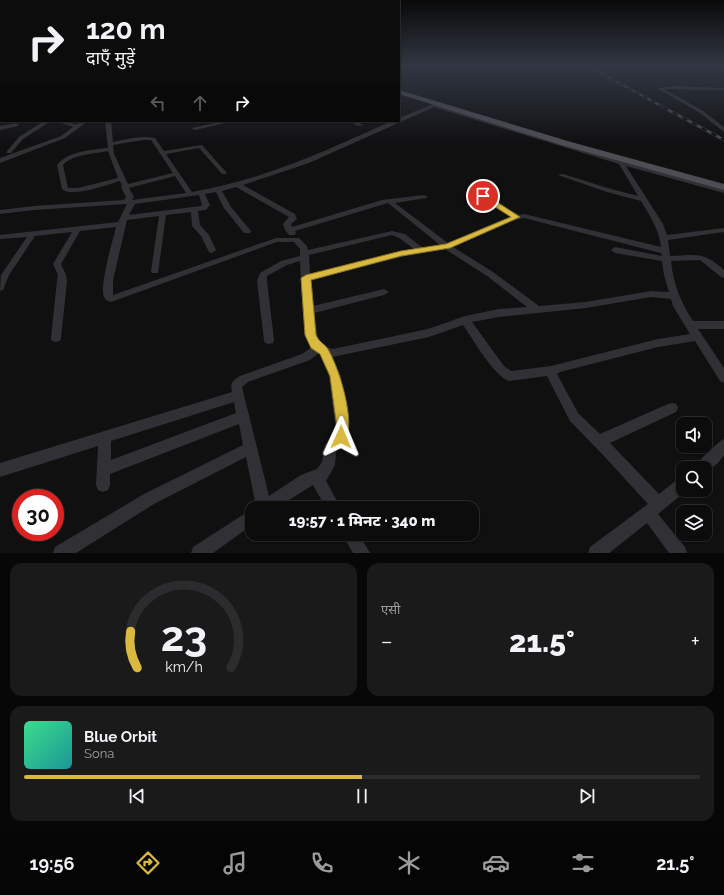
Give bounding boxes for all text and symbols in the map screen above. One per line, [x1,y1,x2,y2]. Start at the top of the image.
text: 120 m [86,13,166,46]
icon: right [20,16,72,68]
text: दाएँ मुड़ें [86,47,135,68]
icon: left [147,92,169,114]
icon: ahead [189,92,211,114]
icon: right [231,92,253,114]
pin [466,179,500,213]
icon: arrive [472,185,494,207]
position arrow [320,416,362,458]
map controls [676,417,712,541]
button: sound [676,417,712,453]
button: search [676,461,712,497]
speed limit sign: 30 [12,489,64,541]
button: layers [676,505,712,541]
text: 19:57 · 1 मिनट · 340 m [289,512,435,530]
text: एसी [381,602,400,617]
text: 23 [160,611,207,660]
text: 21.5° [509,624,575,659]
text: − [381,628,393,654]
text: + [691,628,700,654]
text: km/h [165,658,202,674]
text: Blue Orbit [84,728,157,746]
text: Sona [84,746,114,761]
icon: previous [126,785,148,807]
icon: pause [351,785,373,807]
icon: next [576,785,598,807]
icon: directions [134,849,162,877]
icon: music [221,849,249,877]
icon: phone [308,849,336,877]
icon: climate [395,849,423,877]
icon: car [482,849,510,877]
icon: filters [569,849,597,877]
text: 19:56 [30,853,74,874]
text: 21.5° [656,853,694,874]

